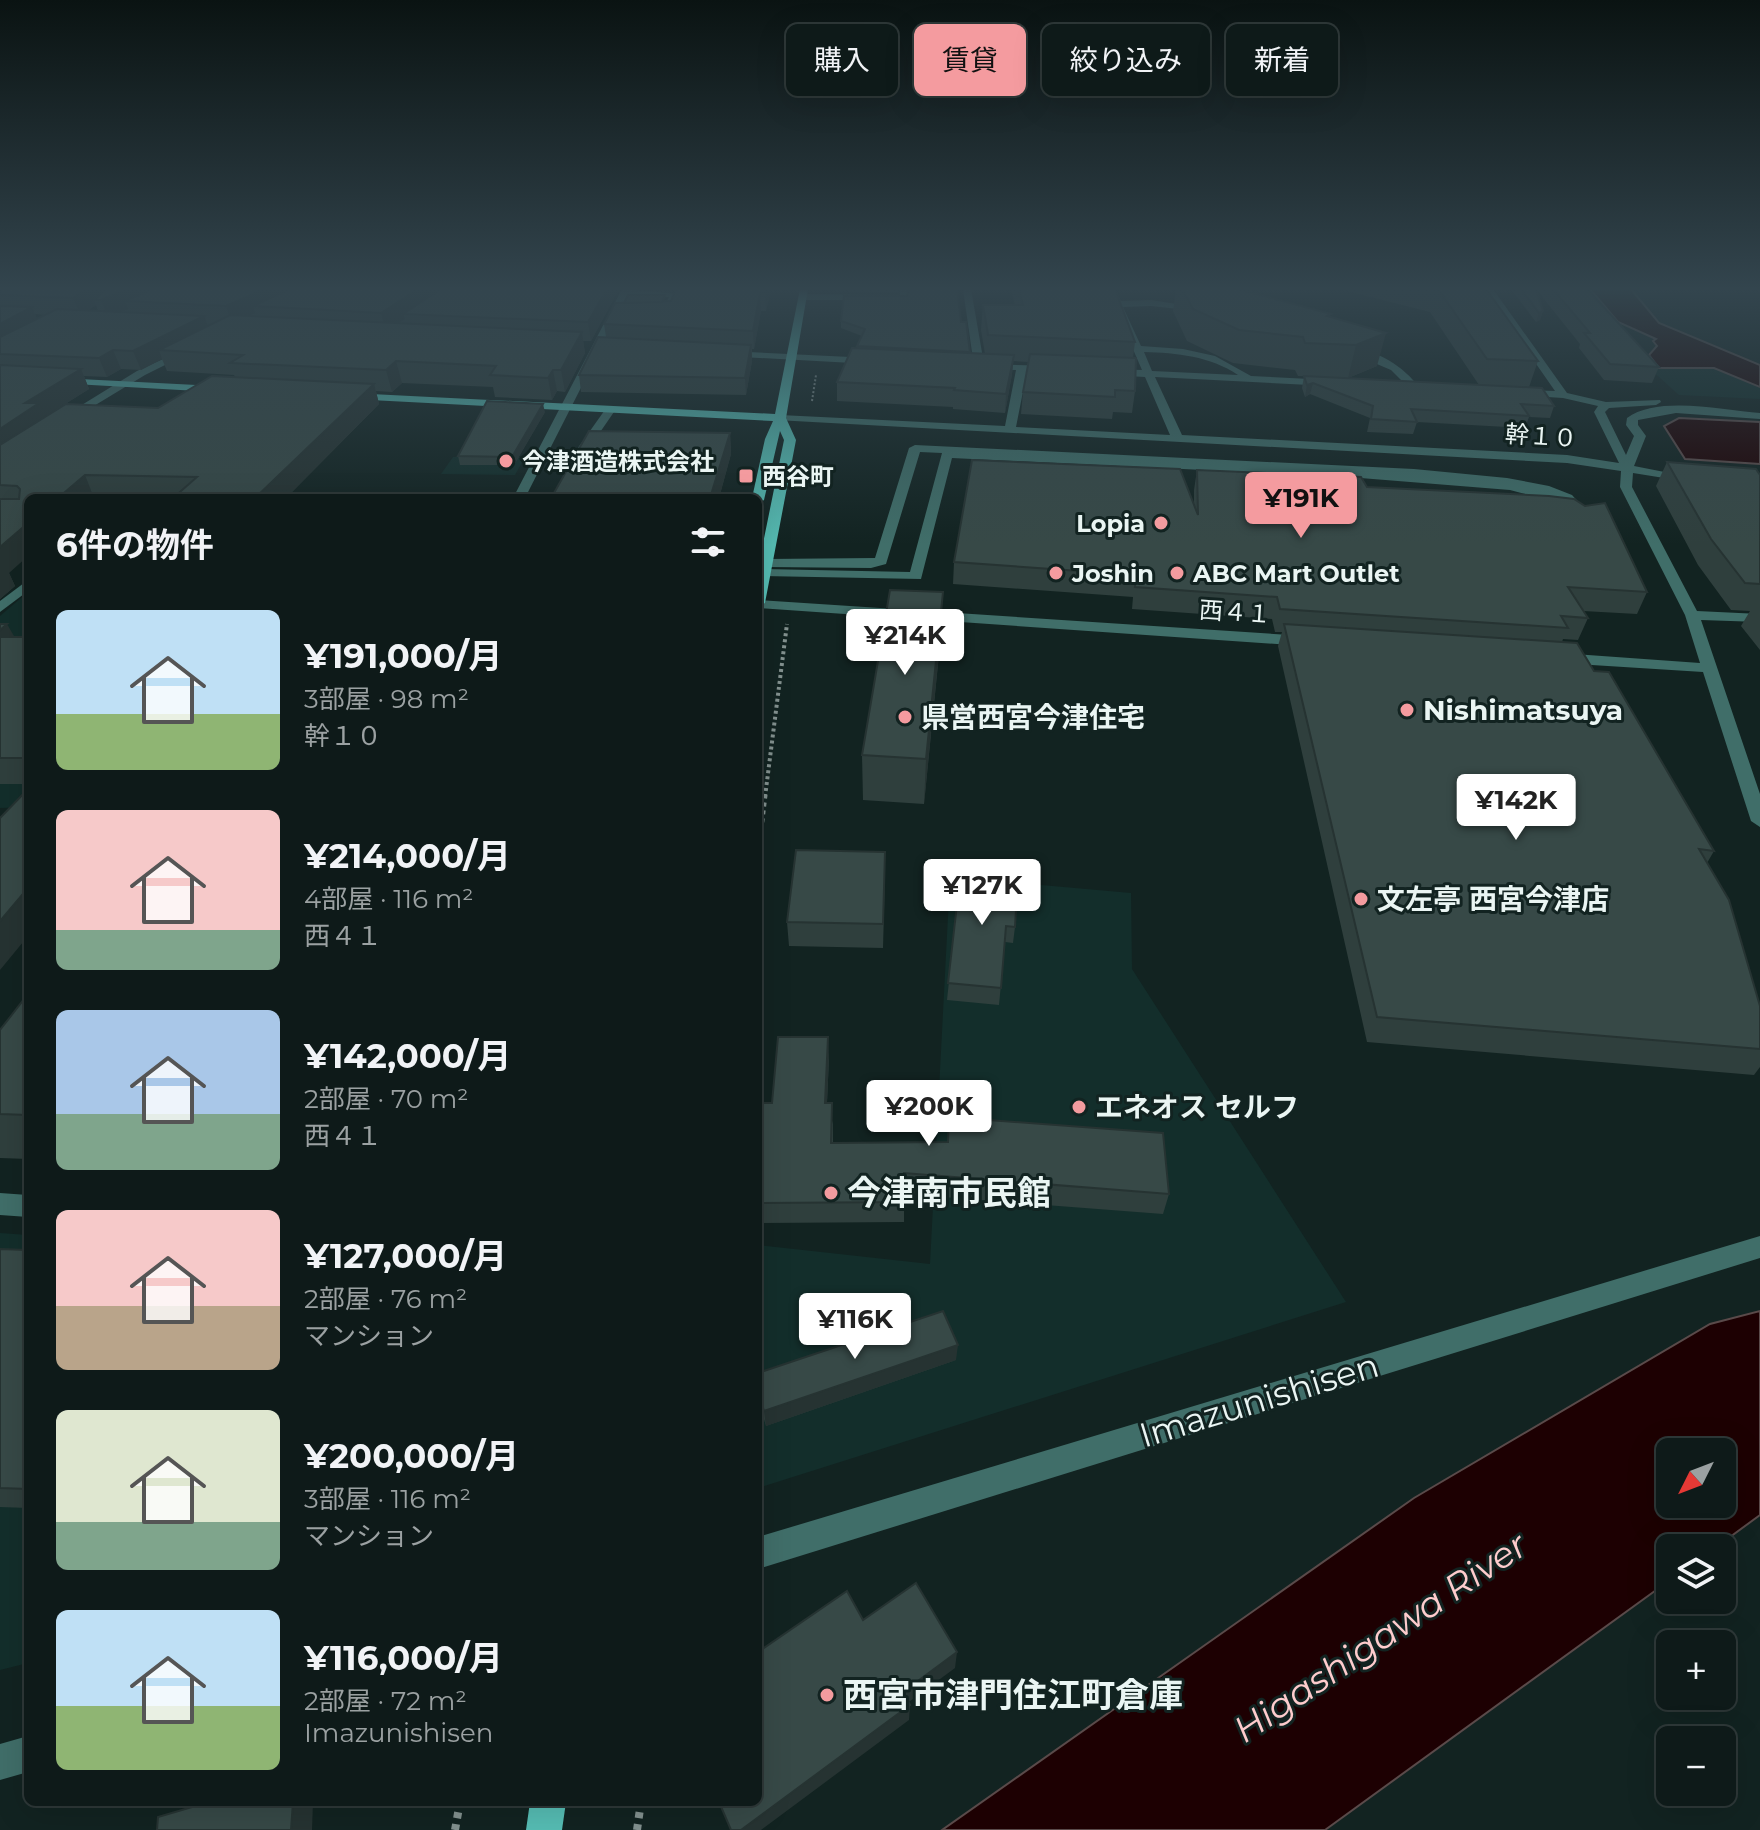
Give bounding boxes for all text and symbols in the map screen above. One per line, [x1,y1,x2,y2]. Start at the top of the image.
chip: 購入 [786,24,898,96]
chip: 賃貸 [914,24,1026,96]
chip: 絞り込み [1042,24,1210,96]
chip: 新着 [1226,24,1338,96]
street label: 幹１０ [1504,419,1578,453]
place label: 今津酒造株式会社 [522,447,714,476]
marker: 今津酒造株式会社 [497,452,515,470]
place label: 西谷町 [762,462,834,491]
marker: 西谷町 [737,467,755,485]
pin: ¥191K [1245,472,1357,540]
text: ¥191K [1263,482,1339,514]
place label: Lopia [1076,509,1145,538]
marker: Lopia [1152,514,1170,532]
icon: filters [686,520,730,564]
text: 6件の物件 [56,524,214,566]
place label: Joshin [1071,559,1154,588]
place label: ABC Mart Outlet [1192,559,1400,588]
marker: Joshin [1047,564,1065,582]
marker: ABC Mart Outlet [1168,564,1186,582]
street label: 西４１ [1198,595,1272,629]
pin: ¥214K [849,609,961,677]
text: ¥214K [864,619,946,651]
text: ¥191,000/月 [304,635,503,677]
icon: home [120,642,216,738]
text: 3部屋 · 98 m² [304,683,469,715]
place label: Nishimatsuya [1423,693,1623,727]
place label: 県営西宮今津住宅 [921,700,1145,734]
marker: Nishimatsuya [1398,701,1416,719]
marker: 県営西宮今津住宅 [896,708,914,726]
text: 幹１０ [304,720,382,752]
pin: ¥142K [1460,774,1572,842]
text: ¥142K [1475,784,1557,816]
text: ¥214,000/月 [304,835,511,877]
icon: home [120,842,216,938]
pin: ¥127K [926,859,1038,927]
text: ¥127K [942,869,1022,901]
place label: 文左亭 西宮今津店 [1377,882,1609,916]
text: 4部屋 · 116 m² [304,883,474,915]
marker: 文左亭 西宮今津店 [1352,890,1370,908]
text: 西４１ [304,920,382,952]
text: ¥142,000/月 [304,1035,512,1077]
icon: home [120,1042,216,1138]
pin: ¥200K [873,1080,985,1148]
text: 2部屋 · 70 m² [304,1083,469,1115]
text: ¥200K [884,1090,974,1122]
place label: エネオス セルフ [1095,1090,1299,1124]
marker: エネオス セルフ [1070,1098,1088,1116]
text: 西４１ [304,1120,382,1152]
place label: 今津南市民館 [847,1172,1051,1214]
marker: 今津南市民館 [822,1184,840,1202]
text: ¥127,000/月 [304,1235,507,1277]
icon: home [120,1242,216,1338]
text: 2部屋 · 76 m² [304,1283,467,1315]
pin: ¥116K [799,1293,911,1361]
text: ¥116K [817,1303,893,1335]
text: マンション [304,1320,434,1352]
street label: Imazunishisen [1134,1344,1384,1456]
text: ¥200,000/月 [304,1435,519,1477]
north arrow [1656,1438,1736,1518]
map controls [1656,1438,1736,1806]
icon: home [120,1442,216,1538]
text: 3部屋 · 116 m² [304,1483,471,1515]
text: マンション [304,1520,434,1552]
water label: Higashigawa River [1225,1522,1536,1752]
button: layers [1656,1534,1736,1614]
button: + [1656,1630,1736,1710]
text: ¥116,000/月 [304,1637,503,1679]
icon: home [120,1642,216,1738]
place label: 西宮市津門住江町倉庫 [843,1674,1183,1716]
text: 2部屋 · 72 m² [304,1685,467,1717]
marker: 西宮市津門住江町倉庫 [818,1686,836,1704]
text: Imazunishisen [304,1717,493,1749]
button: − [1656,1726,1736,1806]

